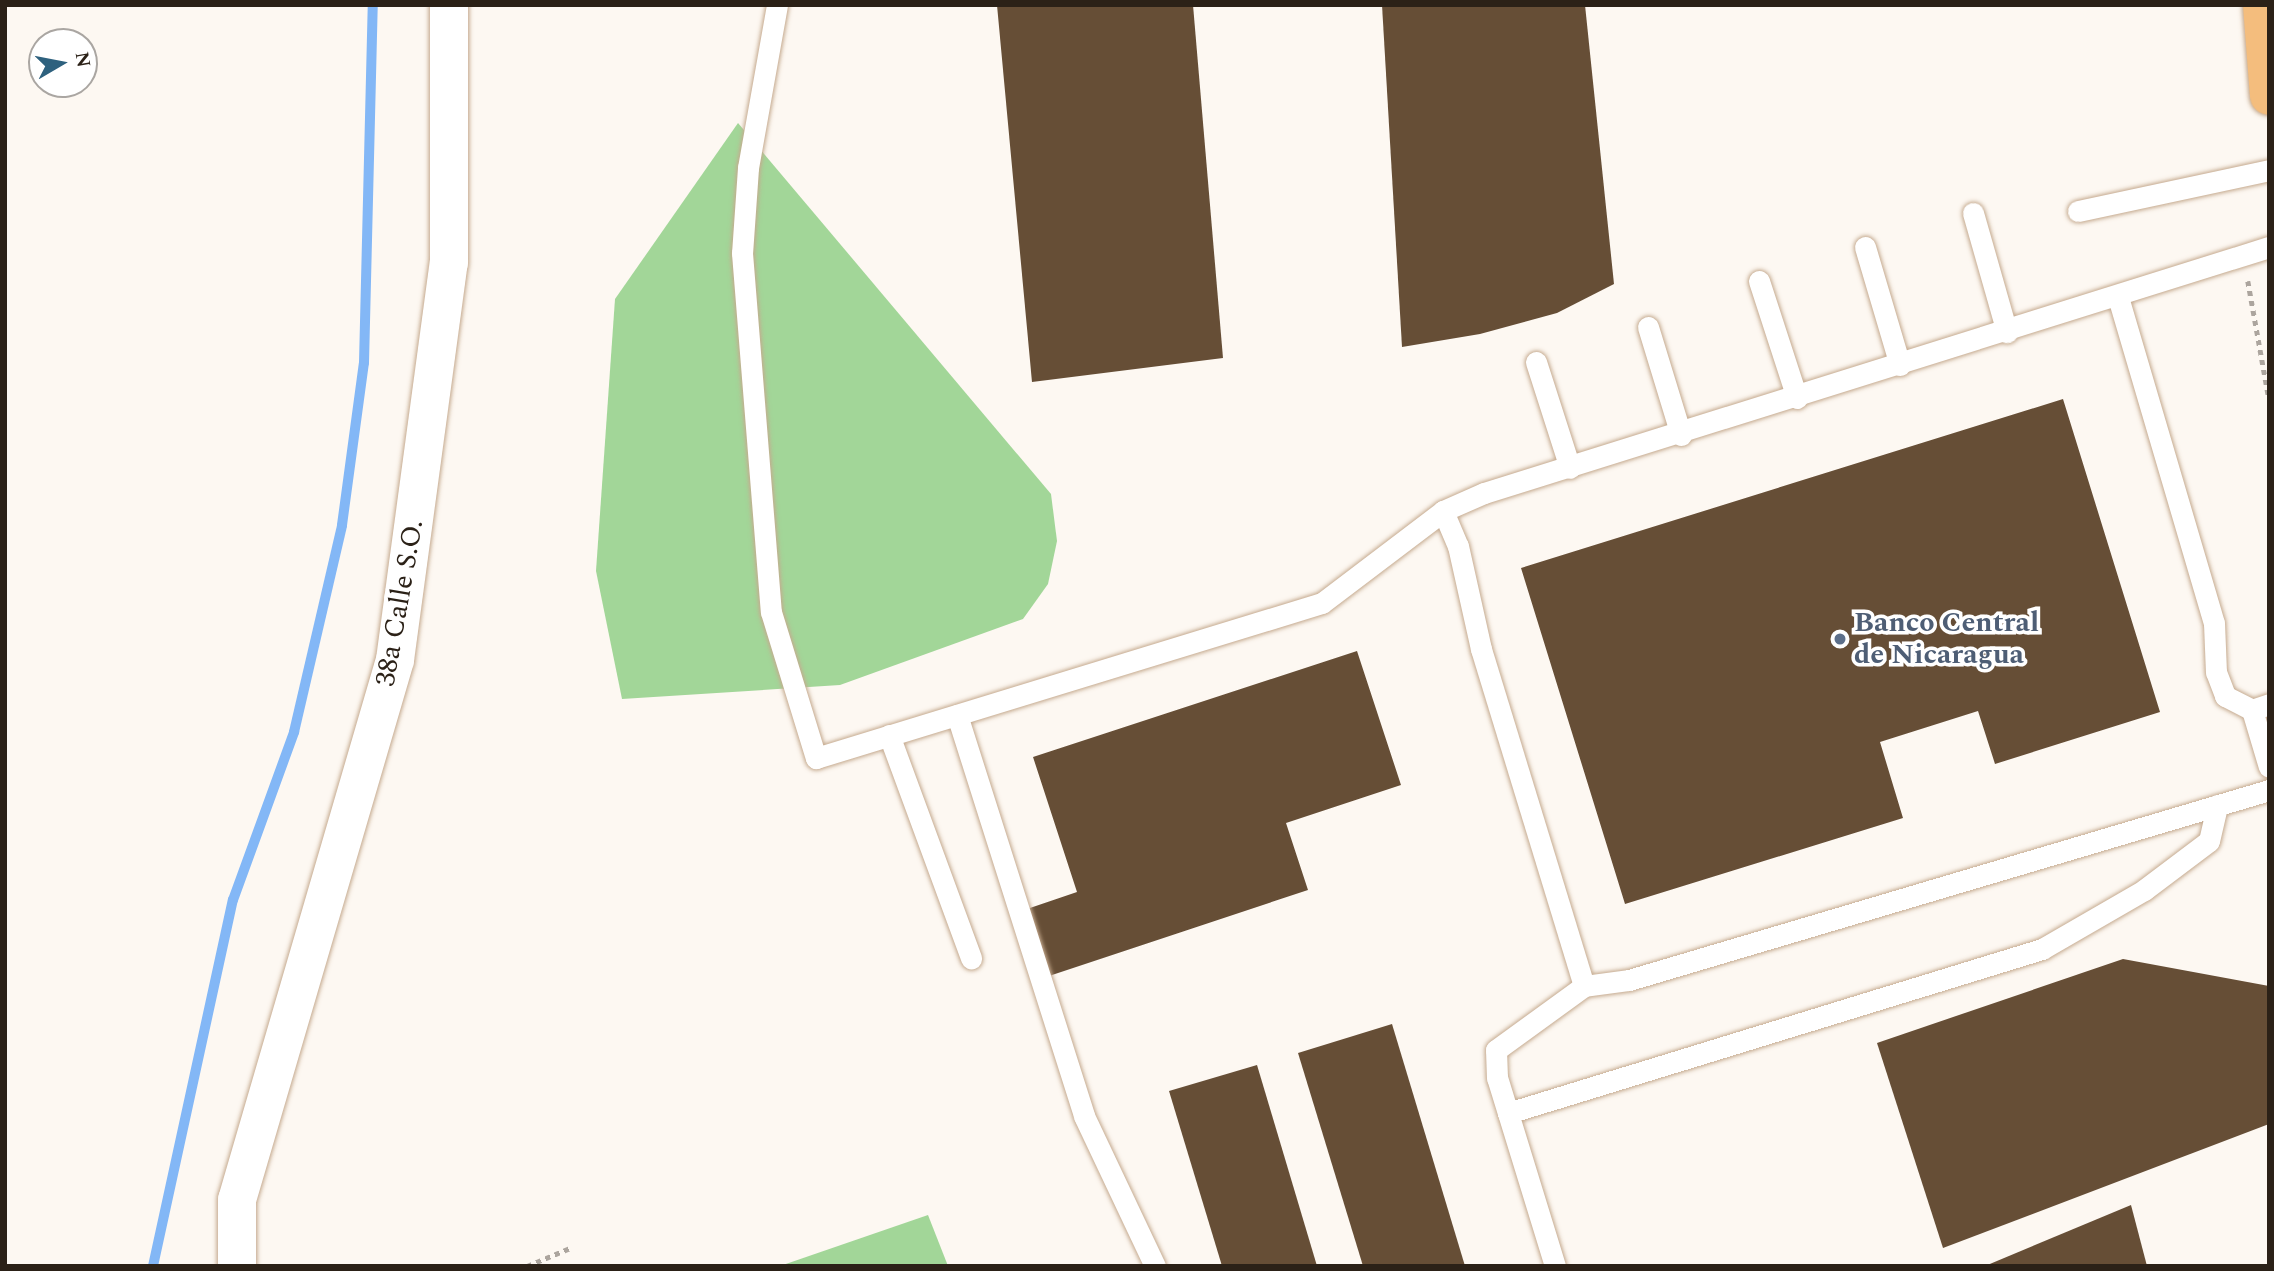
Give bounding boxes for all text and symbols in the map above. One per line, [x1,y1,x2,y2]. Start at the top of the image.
north arrow [28,28,98,98]
text: N [67,49,98,70]
street label: 38a Calle S.O. [369,517,431,689]
place label: Banco Central de Nicaragua [1854,606,2039,672]
marker: Banco Central de Nicaragua [1832,631,1848,647]

